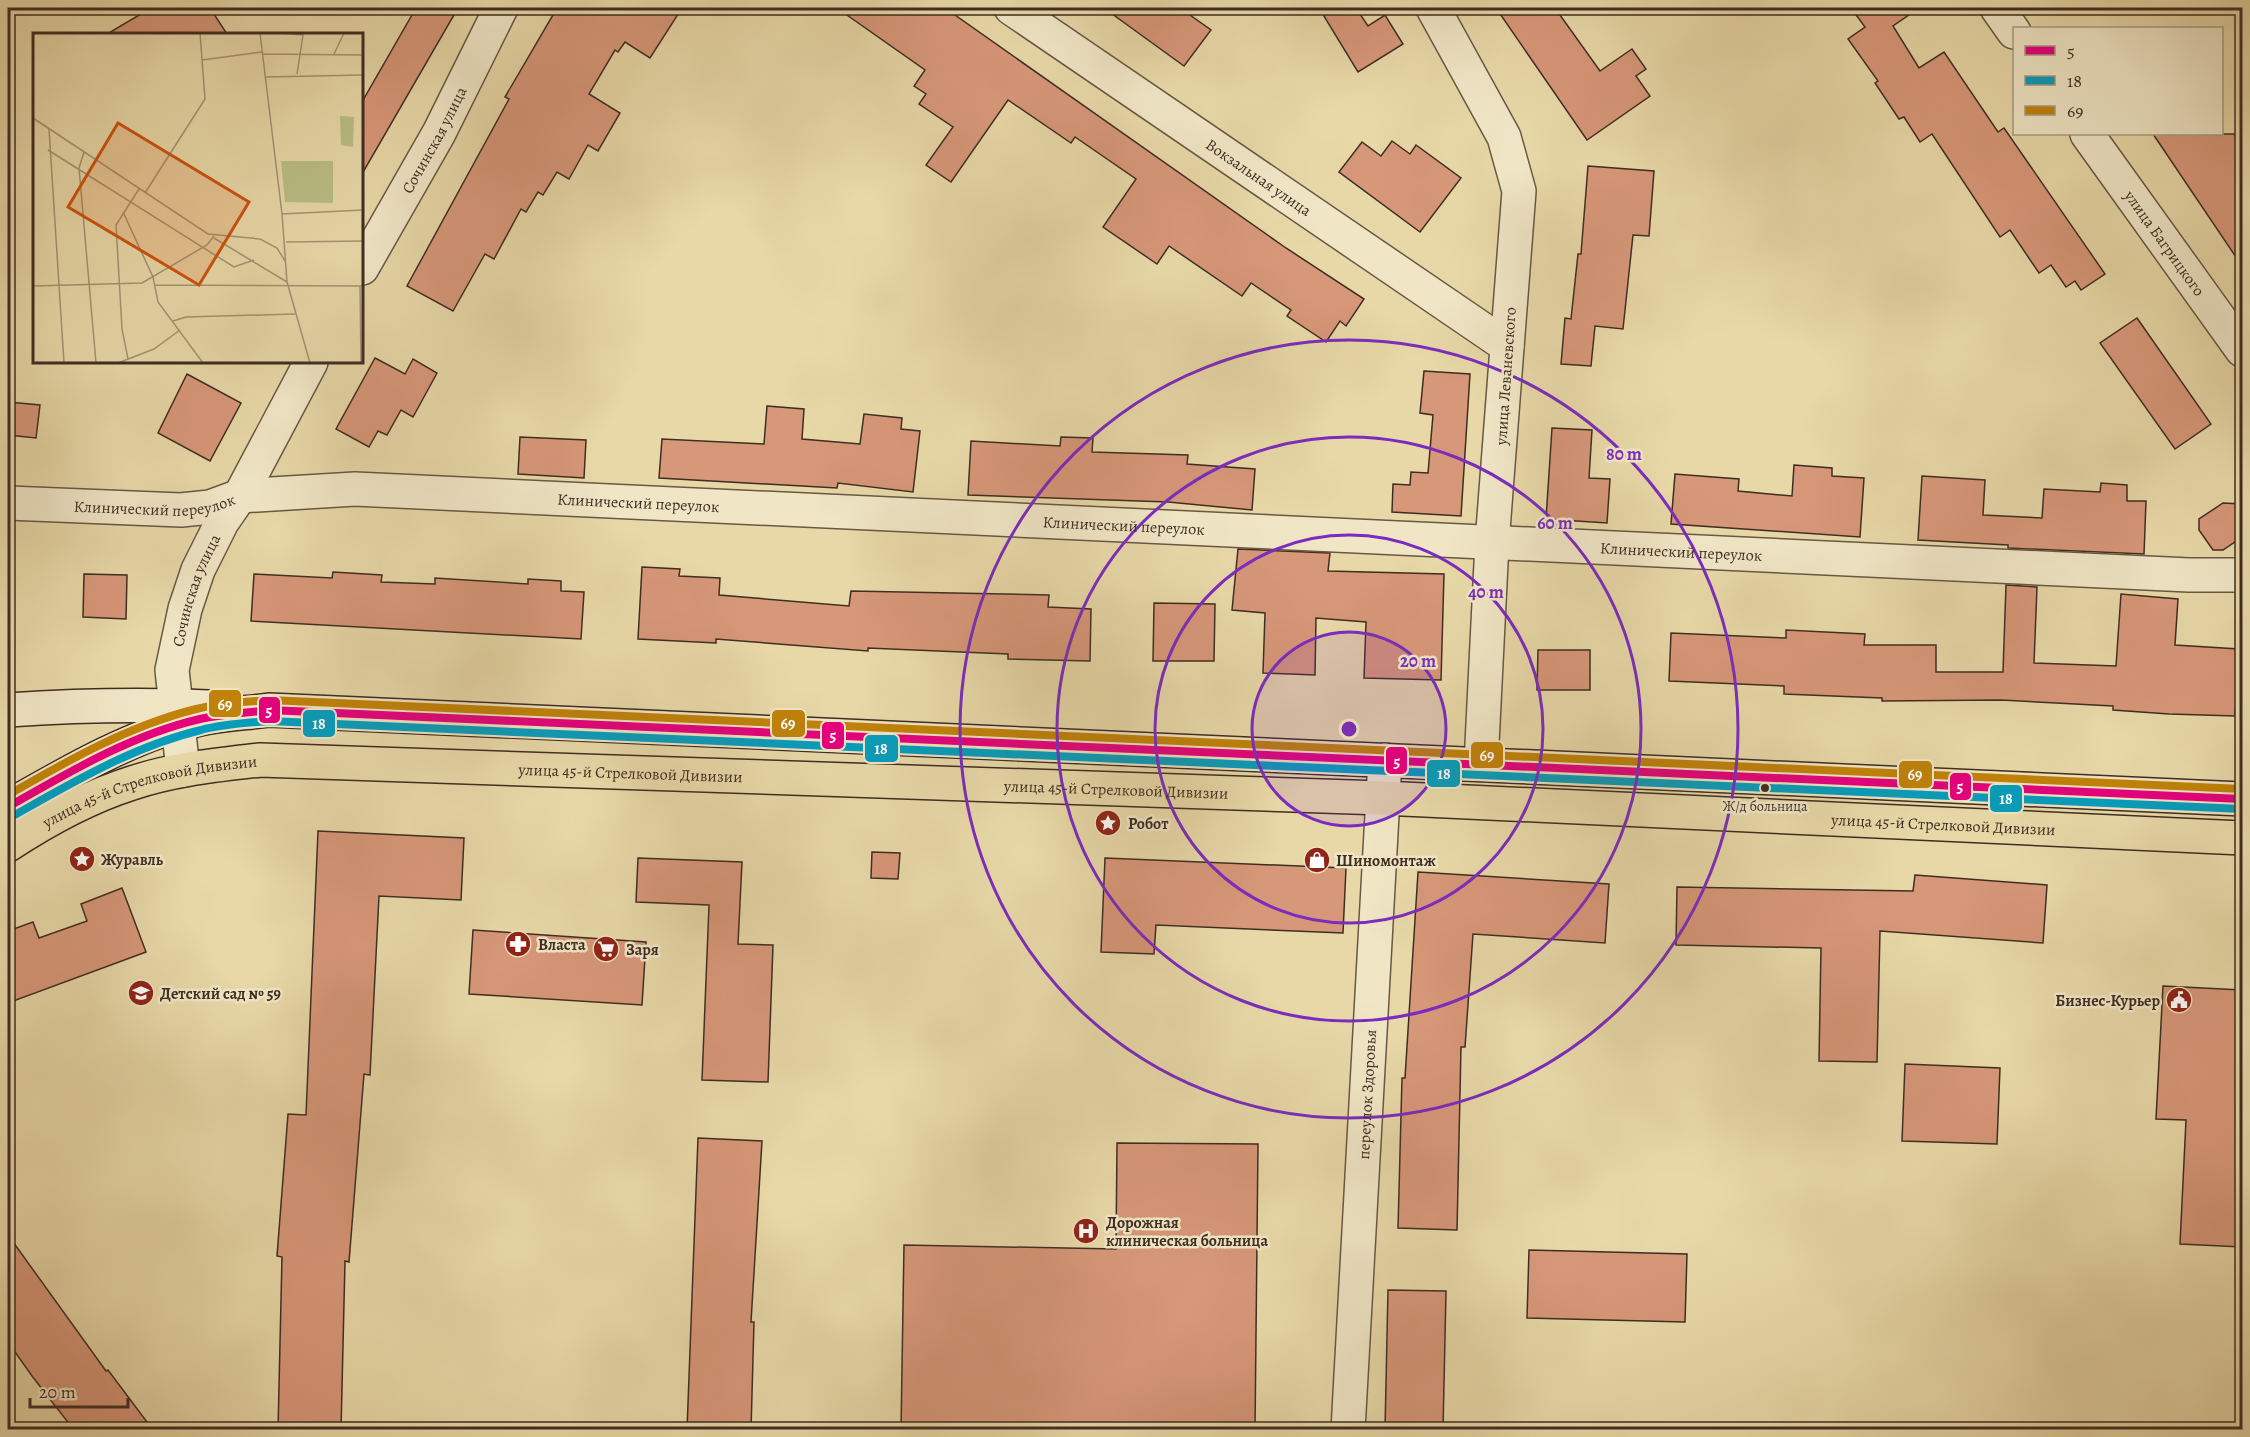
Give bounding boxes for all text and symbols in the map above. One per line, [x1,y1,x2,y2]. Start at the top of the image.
legend [2013,27,2223,135]
inset map [33,33,363,363]
text: 5 [2067,39,2075,63]
text: 18 [2067,69,2082,93]
street label: Сочинская улица [397,83,473,198]
text: 69 [2067,99,2084,123]
street label: Вокзальная улица [1201,134,1316,222]
street label: улица Багрицкого [2118,185,2210,301]
street label: улица Леваневского [1490,306,1522,447]
text: 80 m [1606,442,1642,466]
street label: Клинический переулок [557,488,720,518]
street label: Клинический переулок [73,489,238,522]
street label: Клинический переулок [1042,511,1205,541]
text: 60 m [1537,511,1573,535]
street label: Сочинская улица [167,530,226,649]
street label: Клинический переулок [1600,537,1763,567]
text: 40 m [1468,580,1504,604]
text: 20 m [1400,649,1436,673]
line badge: 69 [208,689,242,718]
text: 69 [218,694,232,716]
line badge: 5 [258,696,281,724]
text: 5 [266,700,273,722]
line badge: 18 [302,709,336,738]
line badge: 69 [771,709,806,738]
text: 18 [312,713,326,735]
text: 69 [781,713,795,735]
centre of rings [1339,719,1359,739]
line badge: 5 [821,721,845,750]
text: 5 [830,725,837,747]
line badge: 18 [864,734,899,763]
text: 18 [874,738,888,760]
line badge: 69 [1470,741,1504,769]
text: 69 [1480,745,1494,767]
line badge: 5 [1385,746,1408,775]
street label: улица 45-й Стрелковой Дивизии [38,750,258,834]
text: 5 [1394,751,1401,773]
street label: улица 45-й Стрелковой Дивизии [517,759,743,788]
line badge: 18 [1426,759,1461,788]
line badge: 69 [1898,760,1933,789]
text: 18 [1437,763,1451,785]
text: 69 [1908,764,1922,786]
line badge: 5 [1949,772,1972,801]
street label: улица 45-й Стрелковой Дивизии [1003,775,1229,805]
text: 5 [1957,776,1964,798]
marker: Ж/д больница [1759,782,1771,794]
line badge: 18 [1989,784,2023,813]
text: 18 [1999,788,2013,810]
place label: Ж/д больница [1722,797,1808,816]
place icon: Робот [1093,808,1123,838]
street label: улица 45-й Стрелковой Дивизии [1830,809,2056,841]
place label: Робот [1128,813,1169,835]
place icon: Журавль [67,844,97,874]
shop icon: Шиномонтаж [1302,845,1332,875]
place label: Журавль [101,849,164,871]
place label: Шиномонтаж [1336,850,1436,872]
pharmacy icon: Власта [503,929,533,959]
place label: Власта [538,934,586,956]
supermarket icon: Заря [591,934,621,964]
place label: Заря [626,939,659,961]
school or university icon: Детский сад № 59 [126,978,156,1008]
place label: Детский сад № 59 [160,983,281,1005]
public building icon: Бизнес-Курьер [2164,985,2194,1015]
place label: Бизнес-Курьер [2055,990,2160,1012]
street label: переулок Здоровья [1353,1029,1382,1160]
place label: Дорожная клиническая больница [1106,1212,1268,1252]
hospital icon: Дорожная клиническая больница [1071,1216,1101,1246]
scale bar [30,1371,128,1409]
text: 20 m [39,1380,76,1404]

